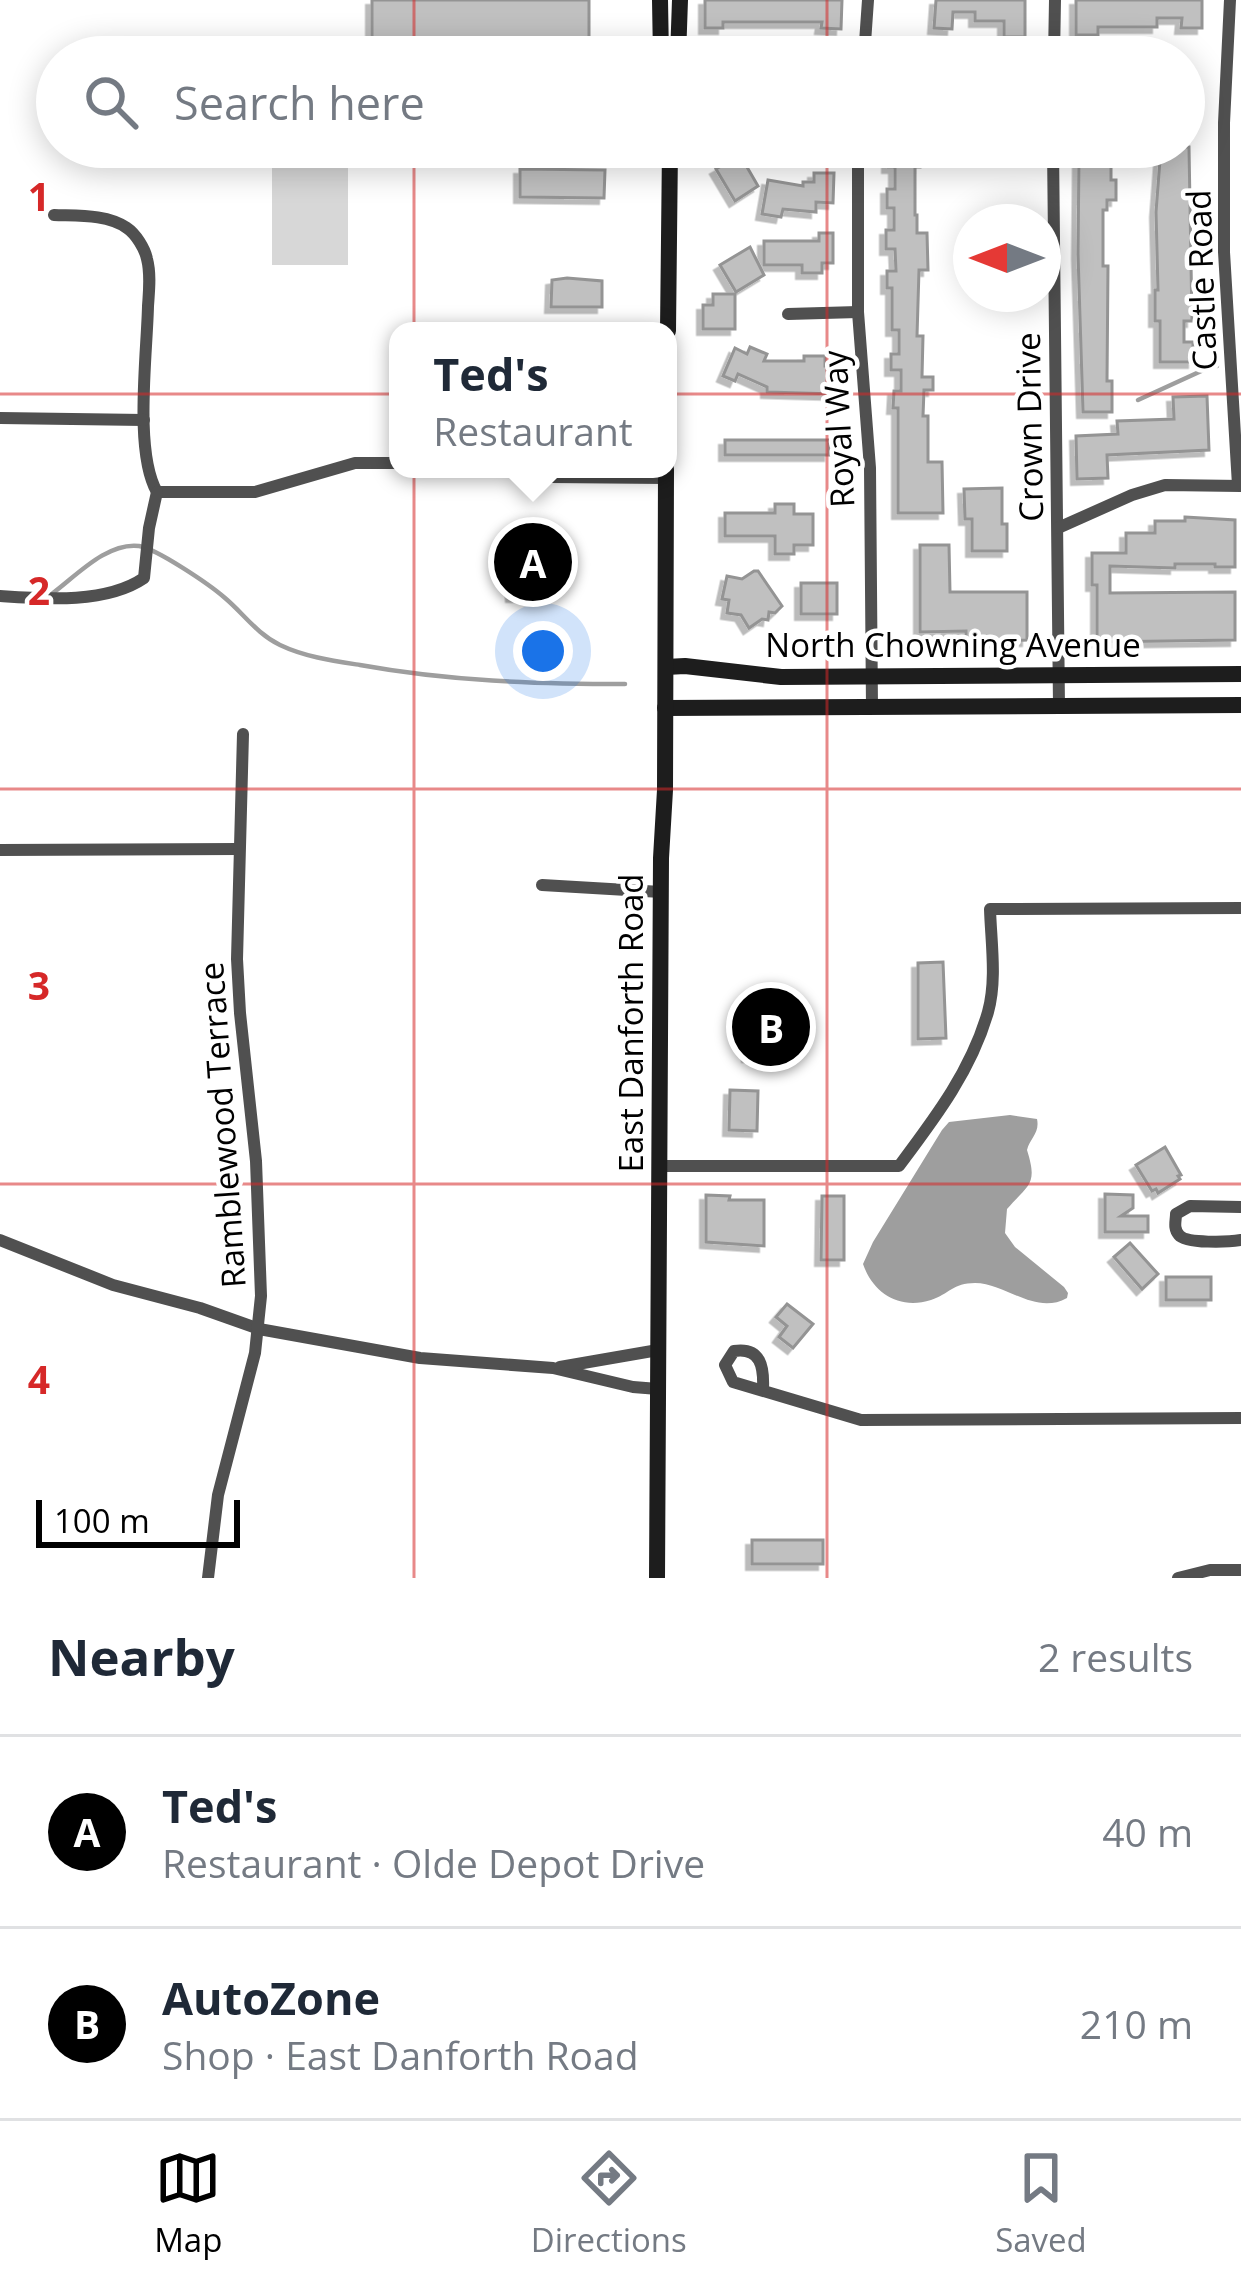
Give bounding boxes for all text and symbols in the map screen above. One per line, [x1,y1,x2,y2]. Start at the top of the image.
search box [36,36,1205,168]
icon: search [78,69,144,135]
text: Search here [174,72,425,133]
text: 1 [28,169,50,222]
street label: Castle Road [1175,189,1227,371]
north arrow [953,204,1061,312]
popup [389,322,677,478]
street label: Crown Drive [1005,332,1053,522]
text: Ted's [433,343,549,404]
street label: Royal Way [811,349,865,509]
text: Restaurant [433,404,633,457]
pin: A [494,517,572,607]
text: 2 [28,563,50,616]
your location [513,621,573,681]
street label: North Chowning Avenue [765,622,1141,667]
street label: East Danforth Road [608,873,653,1173]
text: 3 [28,958,50,1011]
street label: Ramblewood Terrace [188,960,256,1290]
pin: B [732,982,810,1072]
text: 4 [28,1352,50,1405]
scale bar [36,1494,240,1547]
text: 100 m [54,1498,150,1543]
text: Nearby [48,1621,235,1691]
text: 2 results [1038,1630,1193,1683]
text: Ted's [162,1775,277,1836]
text: A [74,1805,100,1858]
text: 40 m [1102,1805,1193,1858]
text: Restaurant · Olde Depot Drive [162,1836,705,1889]
text: AutoZone [162,1967,380,2028]
text: B [74,1997,100,2050]
text: 210 m [1080,1997,1193,2050]
text: Shop · East Danforth Road [162,2028,639,2081]
tab: Map [154,2145,222,2262]
tab: Directions [531,2145,687,2262]
tab: Saved [995,2145,1087,2262]

